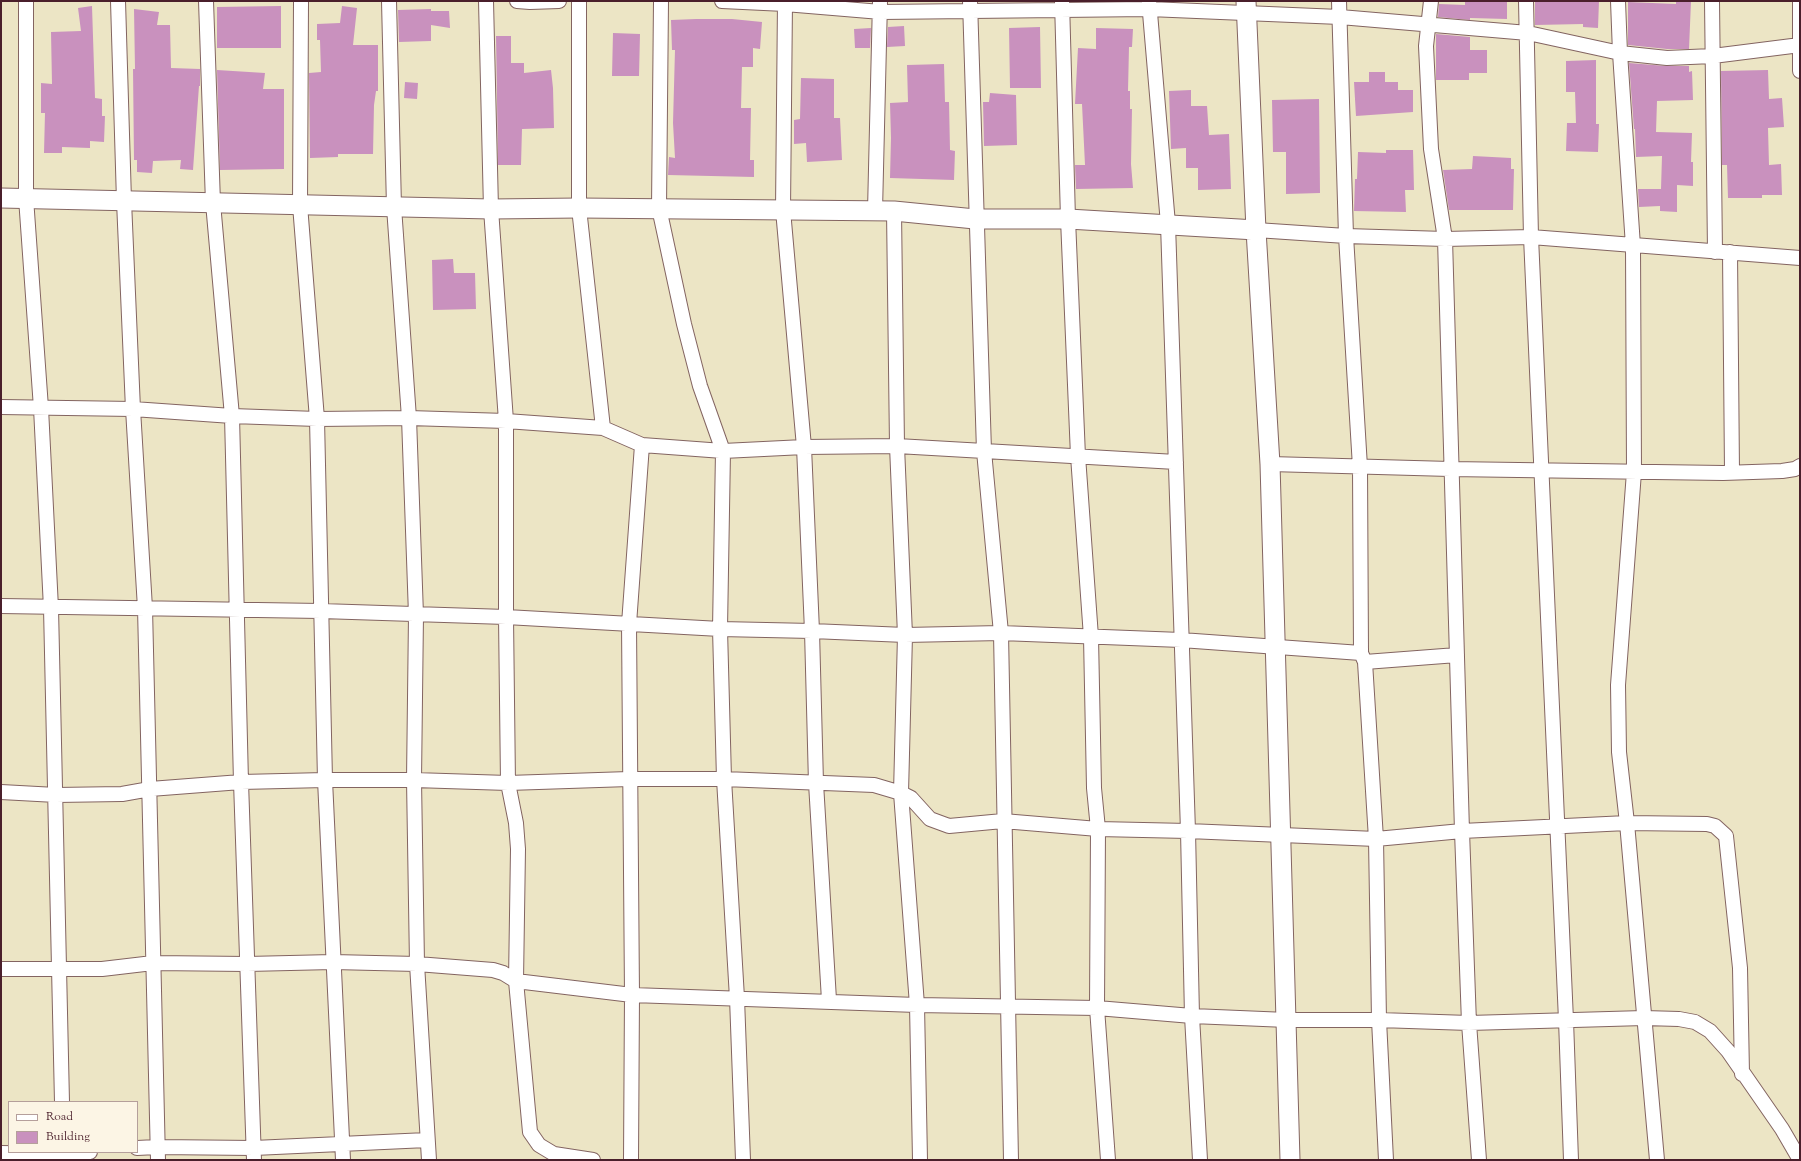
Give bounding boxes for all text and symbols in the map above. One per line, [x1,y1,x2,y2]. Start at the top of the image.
legend [8,1101,138,1153]
text: Road [46,1108,73,1126]
text: Building [46,1128,90,1146]

